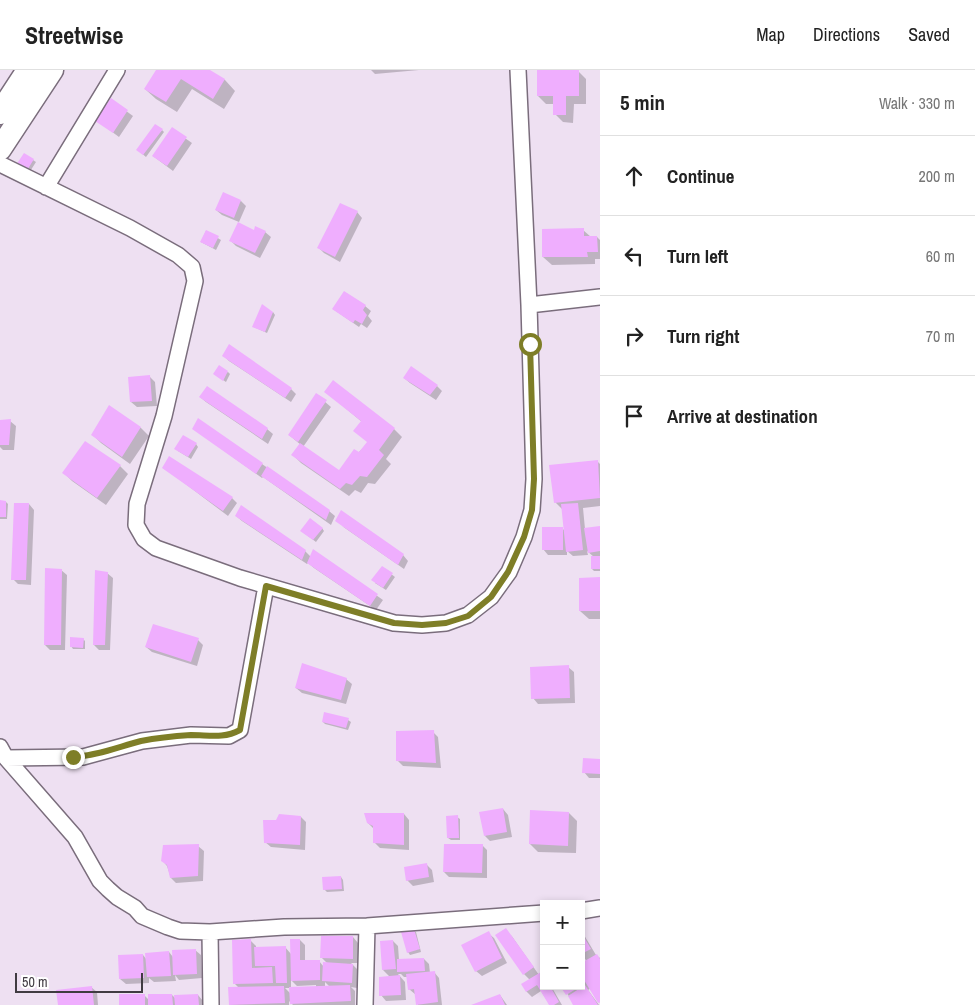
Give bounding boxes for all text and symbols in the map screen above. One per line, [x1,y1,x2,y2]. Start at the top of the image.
text: Streetwise [25,19,123,51]
text: Map [756,22,785,47]
text: Directions [813,22,880,47]
text: Saved [908,22,950,47]
text: 5 min [620,88,665,117]
text: Walk · 330 m [879,92,955,114]
icon: ahead [620,162,648,190]
text: Continue [667,163,735,189]
text: 200 m [919,165,955,187]
icon: left [620,242,648,270]
text: Turn left [667,243,728,269]
text: 60 m [926,245,955,267]
icon: right [620,322,648,350]
text: Turn right [667,323,739,349]
text: 70 m [926,325,955,347]
route start [519,333,542,356]
icon: arrive [620,402,648,430]
text: Arrive at destination [667,403,818,429]
route end [62,746,85,769]
map controls [540,900,585,990]
button: + [540,900,585,945]
button: − [540,945,585,990]
scale bar [15,970,142,993]
text: 50 m [22,973,48,991]

